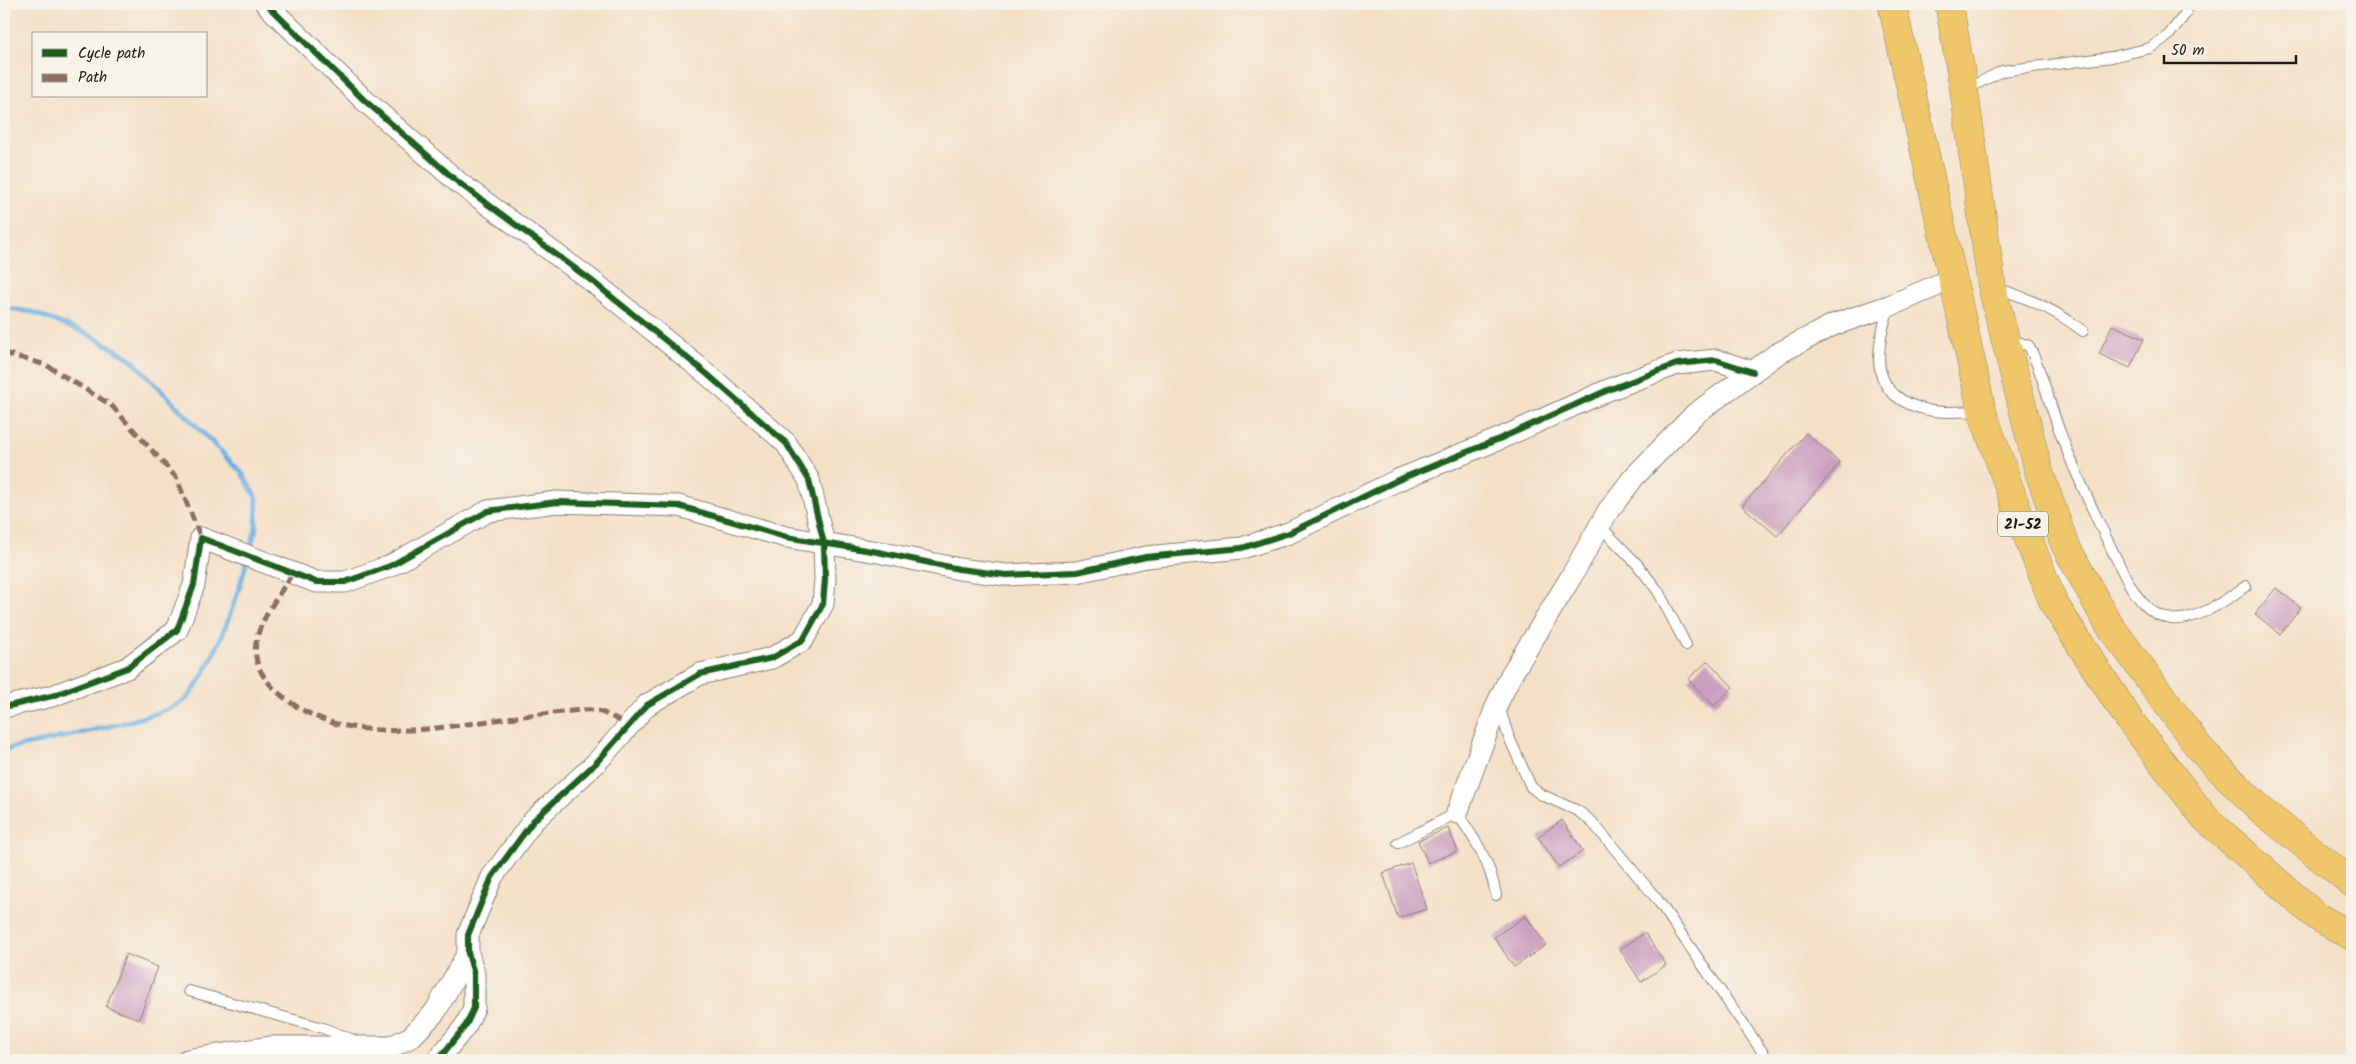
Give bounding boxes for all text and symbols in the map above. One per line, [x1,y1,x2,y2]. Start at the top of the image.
legend [32,32,208,98]
scale bar [2164,32,2296,64]
text: 50 m [2171,39,2205,63]
text: Cycle path [78,42,145,66]
text: Path [78,66,107,90]
road number: 21-52 [1998,512,2048,536]

